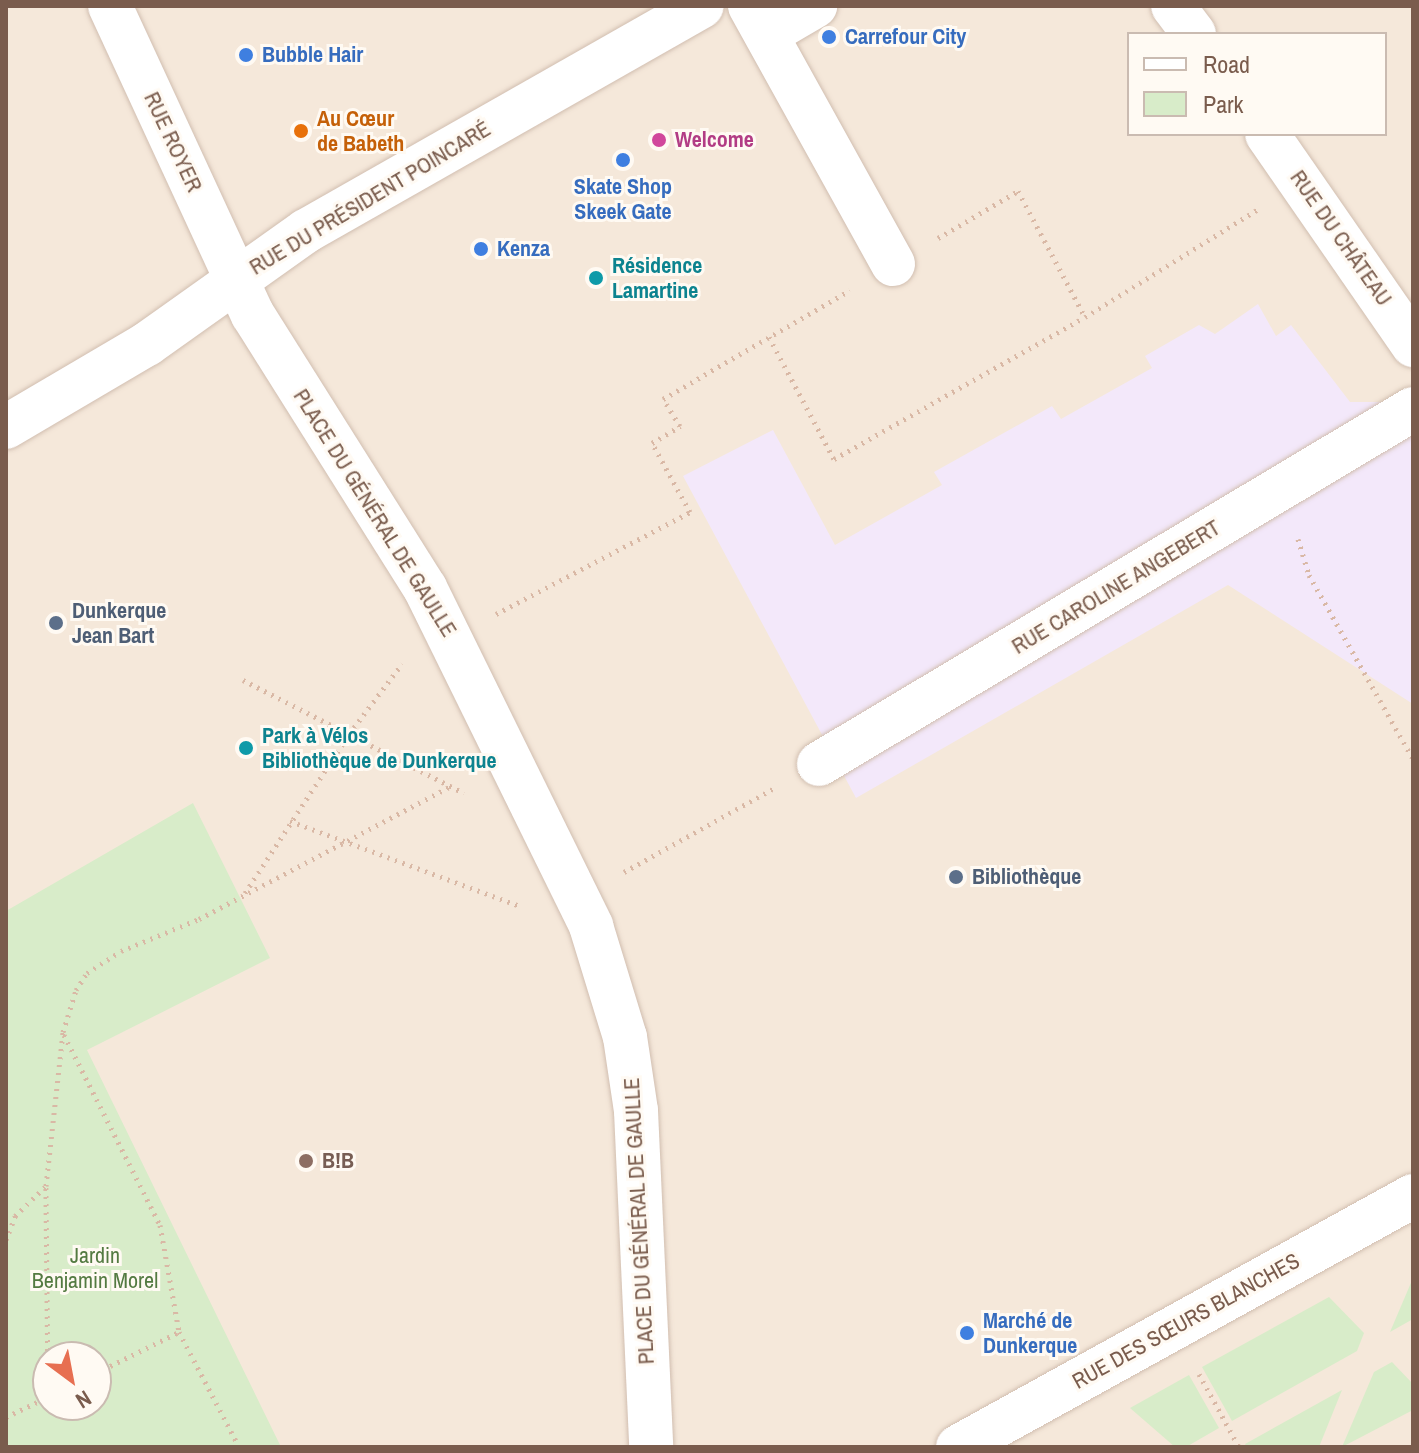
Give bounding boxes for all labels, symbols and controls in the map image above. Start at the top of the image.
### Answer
place label: Carrefour City [845,24,966,50]
marker: Carrefour City [820,28,838,46]
legend [1127,32,1387,136]
place label: Bubble Hair [262,42,363,68]
marker: Bubble Hair [237,46,255,64]
text: Road [1203,48,1250,80]
street label: RUE ROYER [138,88,208,196]
text: Park [1203,88,1243,120]
place label: Au Cœur de Babeth [317,105,404,156]
street label: RUE DU PRÉSIDENT POINCARÉ [245,115,495,281]
marker: Au Cœur de Babeth [292,122,310,140]
place label: Welcome [675,127,754,153]
marker: Welcome [650,131,668,149]
marker: Skate Shop Skeek Gate [614,151,632,169]
street label: RUE DU CHÂTEAU [1285,165,1397,311]
place label: Skate Shop Skeek Gate [574,173,672,224]
place label: Kenza [497,236,550,262]
marker: Kenza [472,240,490,258]
place label: Résidence Lamartine [612,252,702,304]
marker: Résidence Lamartine [587,269,605,287]
street label: PLACE DU GÉNÉRAL DE GAULLE [288,384,462,642]
street label: RUE CAROLINE ANGEBERT [1007,514,1225,660]
place label: Dunkerque Jean Bart [72,597,166,648]
marker: Dunkerque Jean Bart [47,614,65,632]
place label: Park à Vélos Bibliothèque de Dunkerque [262,722,497,774]
marker: Park à Vélos Bibliothèque de Dunkerque [237,739,255,757]
place label: Bibliothèque [972,864,1081,890]
marker: Bibliothèque [947,868,965,886]
street label: PLACE DU GÉNÉRAL DE GAULLE [618,1077,660,1365]
place label: B!B [322,1148,354,1174]
marker: B!B [297,1152,315,1170]
park label: Jardin Benjamin Morel [32,1242,158,1294]
street label: RUE DES SŒURS BLANCHES [1068,1247,1304,1395]
place label: Marché de Dunkerque [983,1307,1077,1358]
marker: Marché de Dunkerque [958,1324,976,1342]
north arrow [32,1341,112,1421]
text: N [70,1383,97,1416]

